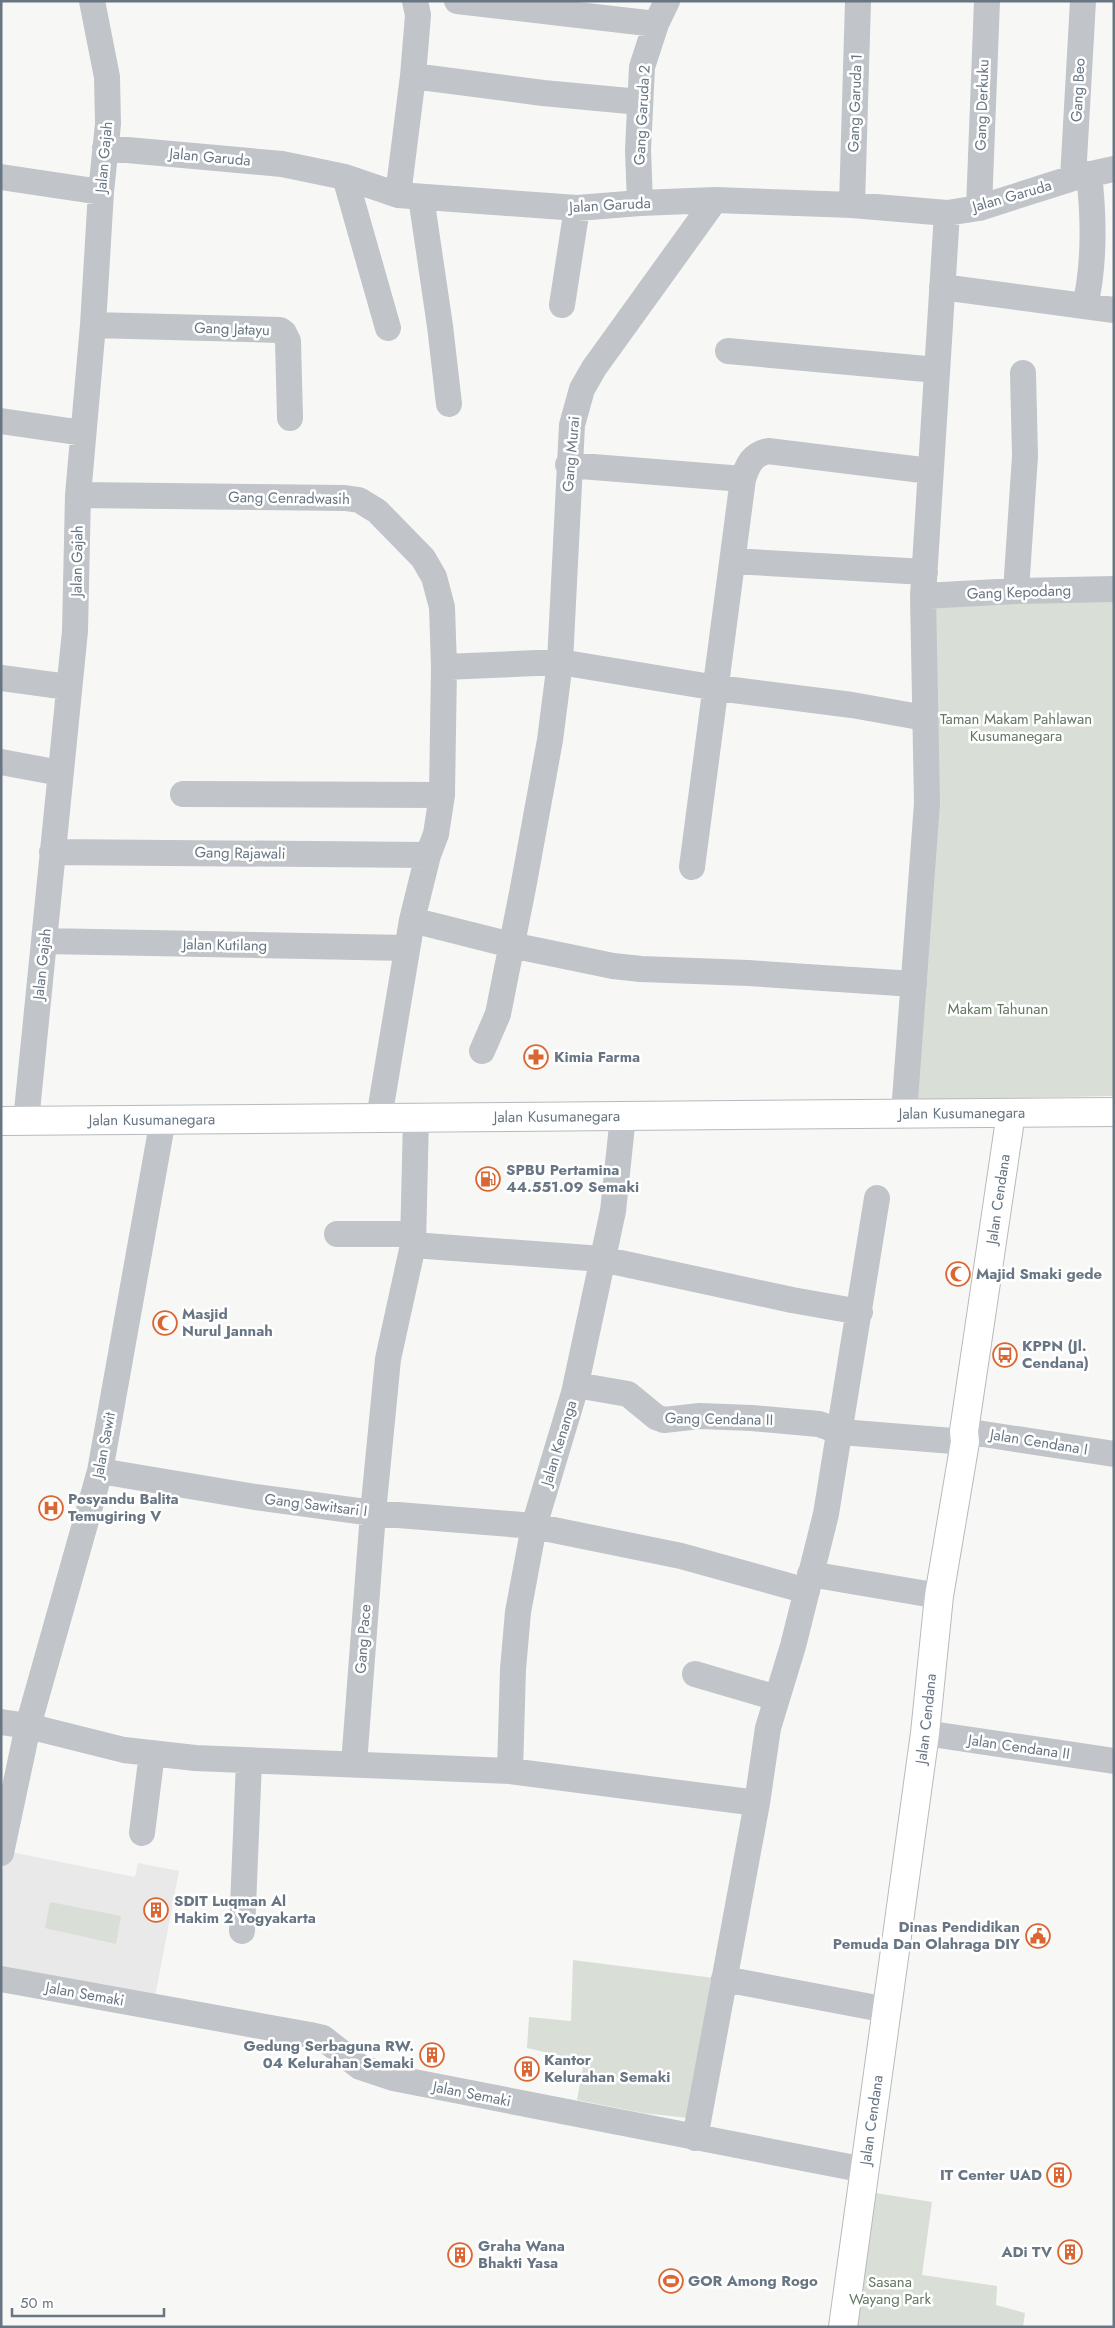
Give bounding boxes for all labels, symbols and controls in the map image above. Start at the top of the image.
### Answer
street label: Gang Garuda 1 [842,53,868,153]
street label: Gang Beo [1065,57,1091,123]
street label: Gang Derkuku [969,59,995,151]
street label: Gang Garuda 2 [628,64,656,166]
street label: Jalan Gajah [90,120,118,196]
street label: Jalan Garuda [166,142,252,172]
street label: Jalan Garuda [968,174,1054,218]
street label: Jalan Garuda [567,192,651,218]
street label: Gang Jatayu [194,317,270,341]
street label: Gang Murai [557,415,585,493]
street label: Gang Cenradwasih [228,486,350,510]
street label: Jalan Gajah [65,525,89,599]
street label: Gang Kepodang [966,579,1072,605]
park label: Taman Makam Pahlawan Kusumanegara [940,708,1092,747]
street label: Gang Rajawali [194,841,286,865]
street label: Jalan Gajah [27,927,57,1003]
street label: Jalan Kutilang [181,933,267,957]
park label: Makam Tahunan [948,998,1048,1020]
pharmacy icon: Kimia Farma [523,1044,549,1070]
place label: Kimia Farma [554,1046,640,1068]
street label: Jalan Kusumanegara [897,1102,1025,1125]
street label: Jalan Kusumanegara [492,1105,620,1128]
street label: Jalan Kusumanegara [87,1108,215,1131]
street label: Jalan Cendana [980,1153,1016,1248]
place label: SPBU Pertamina 44.551.09 Semaki [506,1159,639,1198]
fuel station icon: SPBU Pertamina 44.551.09 Semaki [475,1166,501,1192]
mosque icon: Majid Smaki gede [945,1261,971,1287]
place label: Majid Smaki gede [976,1263,1102,1285]
place label: Masjid Nurul Jannah [182,1303,273,1342]
mosque icon: Masjid Nurul Jannah [152,1310,178,1336]
place label: KPPN (Jl. Cendana) [1022,1335,1089,1374]
bus stop icon: KPPN (Jl. Cendana) [992,1342,1018,1368]
street label: Jalan Kenanga [535,1398,582,1490]
street label: Gang Cendana II [665,1407,773,1431]
street label: Jalan Sawit [86,1410,121,1482]
street label: Jalan Cendana I [987,1423,1089,1461]
place label: Posyandu Balita Temugiring V [68,1488,179,1527]
street label: Gang Sawitsari I [263,1488,369,1522]
hospital icon: Posyandu Balita Temugiring V [38,1495,64,1521]
street label: Gang Pace [350,1603,376,1675]
street label: Jalan Cendana [910,1672,942,1767]
street label: Jalan Cendana II [965,1729,1071,1765]
place label: SDIT Luqman Al Hakim 2 Yogyakarta [174,1890,316,1929]
building icon: SDIT Luqman Al Hakim 2 Yogyakarta [143,1897,169,1923]
place label: Dinas Pendidikan Pemuda Dan Olahraga DIY [833,1916,1020,1955]
public building icon: Dinas Pendidikan Pemuda Dan Olahraga DIY [1025,1923,1051,1949]
street label: Jalan Semaki [42,1976,126,2012]
place label: Gedung Serbaguna RW. 04 Kelurahan Semaki [244,2035,414,2074]
building icon: Gedung Serbaguna RW. 04 Kelurahan Semaki [419,2042,445,2068]
place label: Kantor Kelurahan Semaki [544,2049,670,2088]
building icon: Kantor Kelurahan Semaki [514,2056,540,2082]
street label: Jalan Cendana [854,2074,889,2168]
street label: Jalan Semaki [429,2075,513,2112]
building icon: IT Center UAD [1046,2162,1072,2188]
place label: IT Center UAD [940,2164,1042,2186]
place label: Graha Wana Bhakti Yasa [478,2235,565,2274]
building icon: ADi TV [1057,2239,1083,2265]
place label: ADi TV [1000,2241,1053,2263]
building icon: Graha Wana Bhakti Yasa [447,2242,473,2268]
sports icon: GOR Among Rogo [658,2268,684,2294]
place label: GOR Among Rogo [688,2270,818,2292]
park label: Sasana Wayang Park [849,2271,931,2310]
scale bar [12,2286,165,2318]
text: 50 m [20,2292,54,2314]

